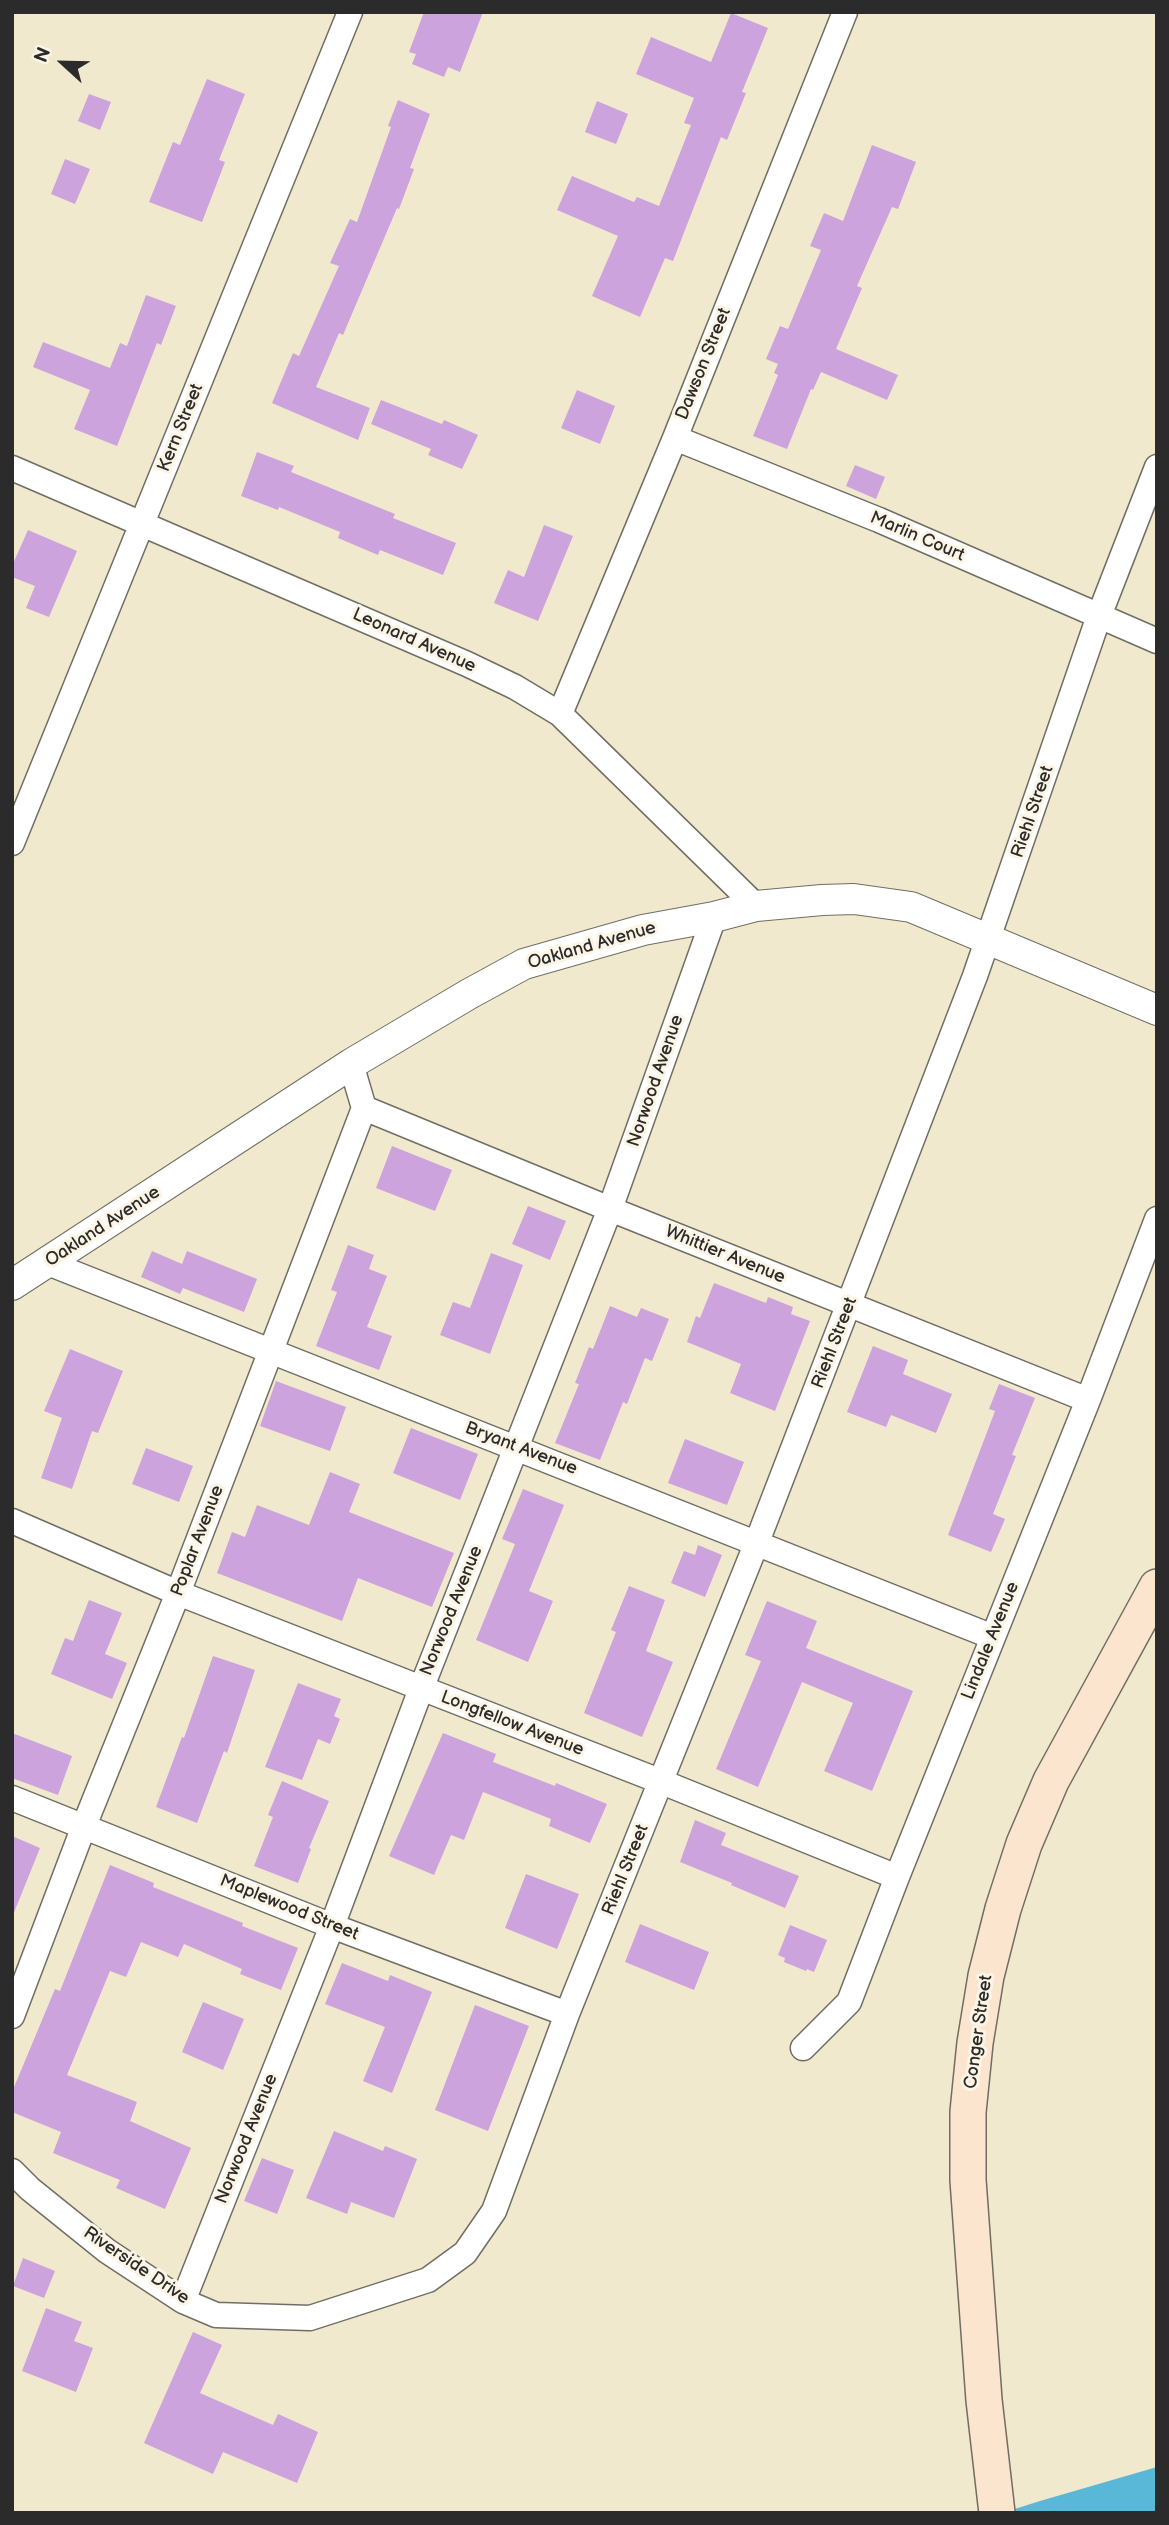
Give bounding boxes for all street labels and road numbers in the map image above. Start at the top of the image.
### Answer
street label: Dawson Street [672,305,736,423]
street label: Kern Street [154,381,208,475]
street label: Marlin Court [867,507,967,567]
street label: Leonard Avenue [349,604,479,678]
street label: Riehl Street [1007,763,1059,861]
street label: Oakland Avenue [525,917,659,975]
street label: Norwood Avenue [623,1012,689,1150]
street label: Oakland Avenue [42,1182,164,1272]
street label: Whittier Avenue [662,1221,788,1289]
street label: Riehl Street [808,1294,862,1392]
street label: Bryant Avenue [462,1418,580,1480]
street label: Poplar Avenue [167,1482,229,1600]
street label: Norwood Avenue [416,1543,488,1679]
street label: Lindale Avenue [958,1579,1024,1703]
street label: Longfellow Avenue [437,1687,587,1761]
street label: Riehl Street [598,1821,654,1919]
street label: Maplewood Street [216,1870,362,1946]
street label: Conger Street [960,1974,998,2090]
street label: Norwood Avenue [211,2071,283,2207]
street label: Riverside Drive [79,2223,193,2309]

